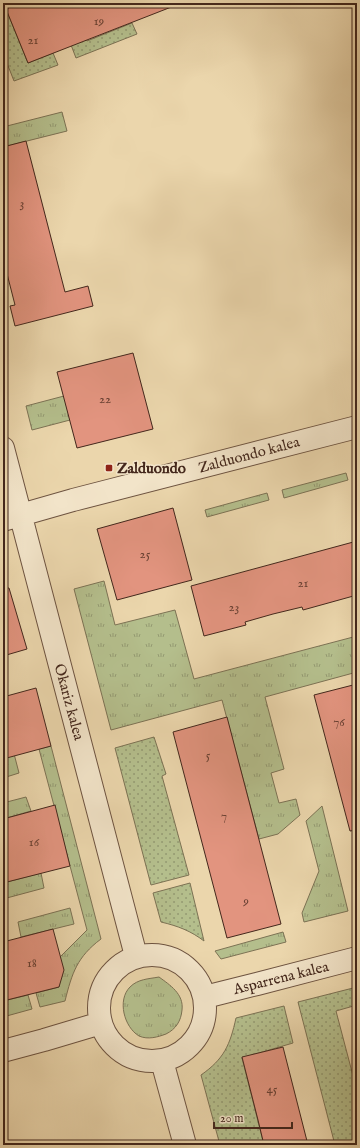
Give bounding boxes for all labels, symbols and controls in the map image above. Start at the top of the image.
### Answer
house number: 19 [94,13,105,30]
house number: 21 [28,32,39,49]
house number: 3 [20,195,25,212]
house number: 22 [99,391,111,408]
street label: Zalduondo kalea [196,432,302,478]
place label: Zalduondo [117,459,186,478]
marker: Zalduondo [104,463,114,473]
house number: 25 [140,546,151,563]
house number: 21 [298,575,309,592]
house number: 23 [229,599,240,616]
street label: Okariz kalea [50,662,88,743]
house number: 76 [333,714,345,731]
house number: 5 [206,747,211,764]
house number: 7 [221,808,227,825]
house number: 16 [29,834,40,851]
house number: 9 [242,893,249,910]
house number: 18 [27,955,37,972]
street label: Asparrena kalea [230,957,331,999]
house number: 45 [266,1081,278,1098]
scale bar [214,1104,292,1130]
text: 20 m [220,1111,243,1126]

